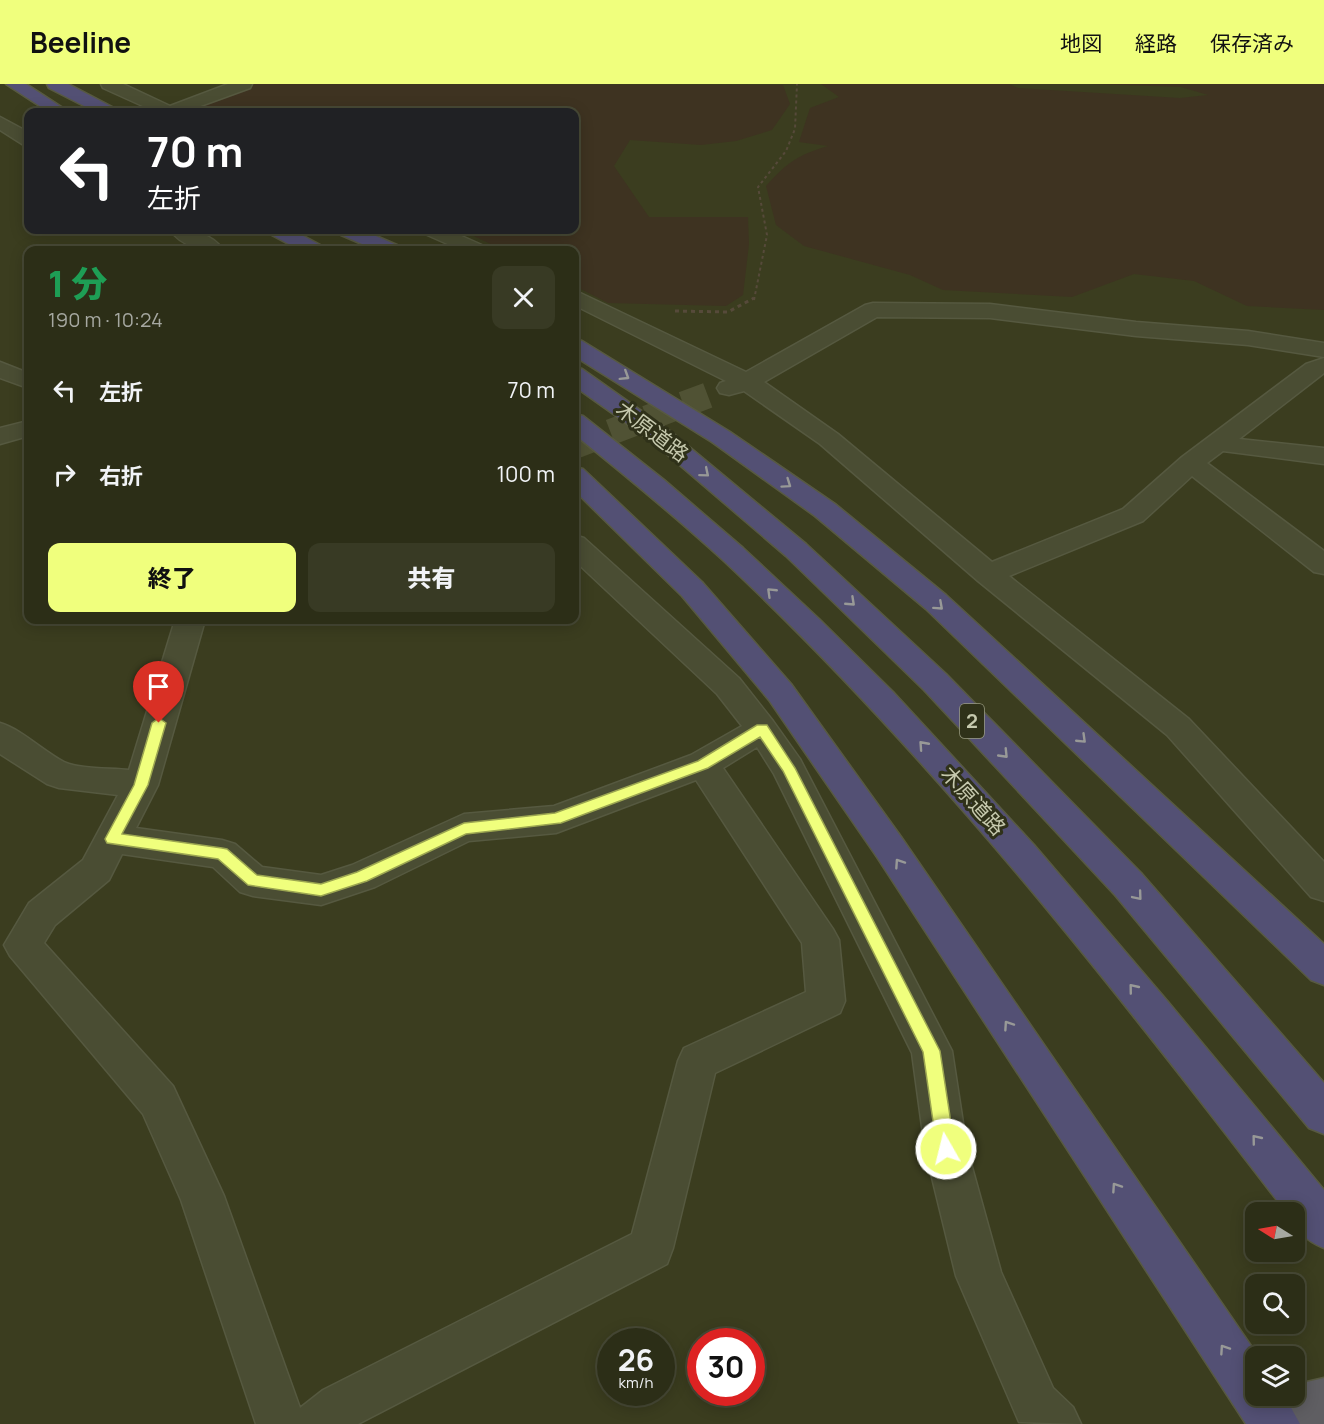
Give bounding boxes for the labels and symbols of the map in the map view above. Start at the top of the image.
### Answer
one-way arrow [619,368,629,380]
street label: 木原道路 [611,395,695,468]
one-way arrow [698,466,709,477]
one-way arrow [781,477,792,488]
one-way arrow [768,588,779,599]
one-way arrow [844,595,855,606]
one-way arrow [932,599,943,610]
pin [133,661,184,723]
road number: 2 [960,704,984,738]
one-way arrow [1074,731,1085,742]
one-way arrow [919,741,930,752]
one-way arrow [997,747,1008,758]
street label: 木原道路 [935,760,1012,841]
one-way arrow [896,858,907,869]
one-way arrow [1131,889,1142,900]
one-way arrow [1129,984,1140,995]
one-way arrow [1004,1020,1015,1031]
position arrow [914,1117,978,1181]
one-way arrow [1252,1135,1263,1146]
one-way arrow [1112,1183,1123,1194]
north arrow [1245,1202,1305,1262]
speed limit sign: 30 [687,1328,765,1406]
one-way arrow [1220,1345,1232,1355]

